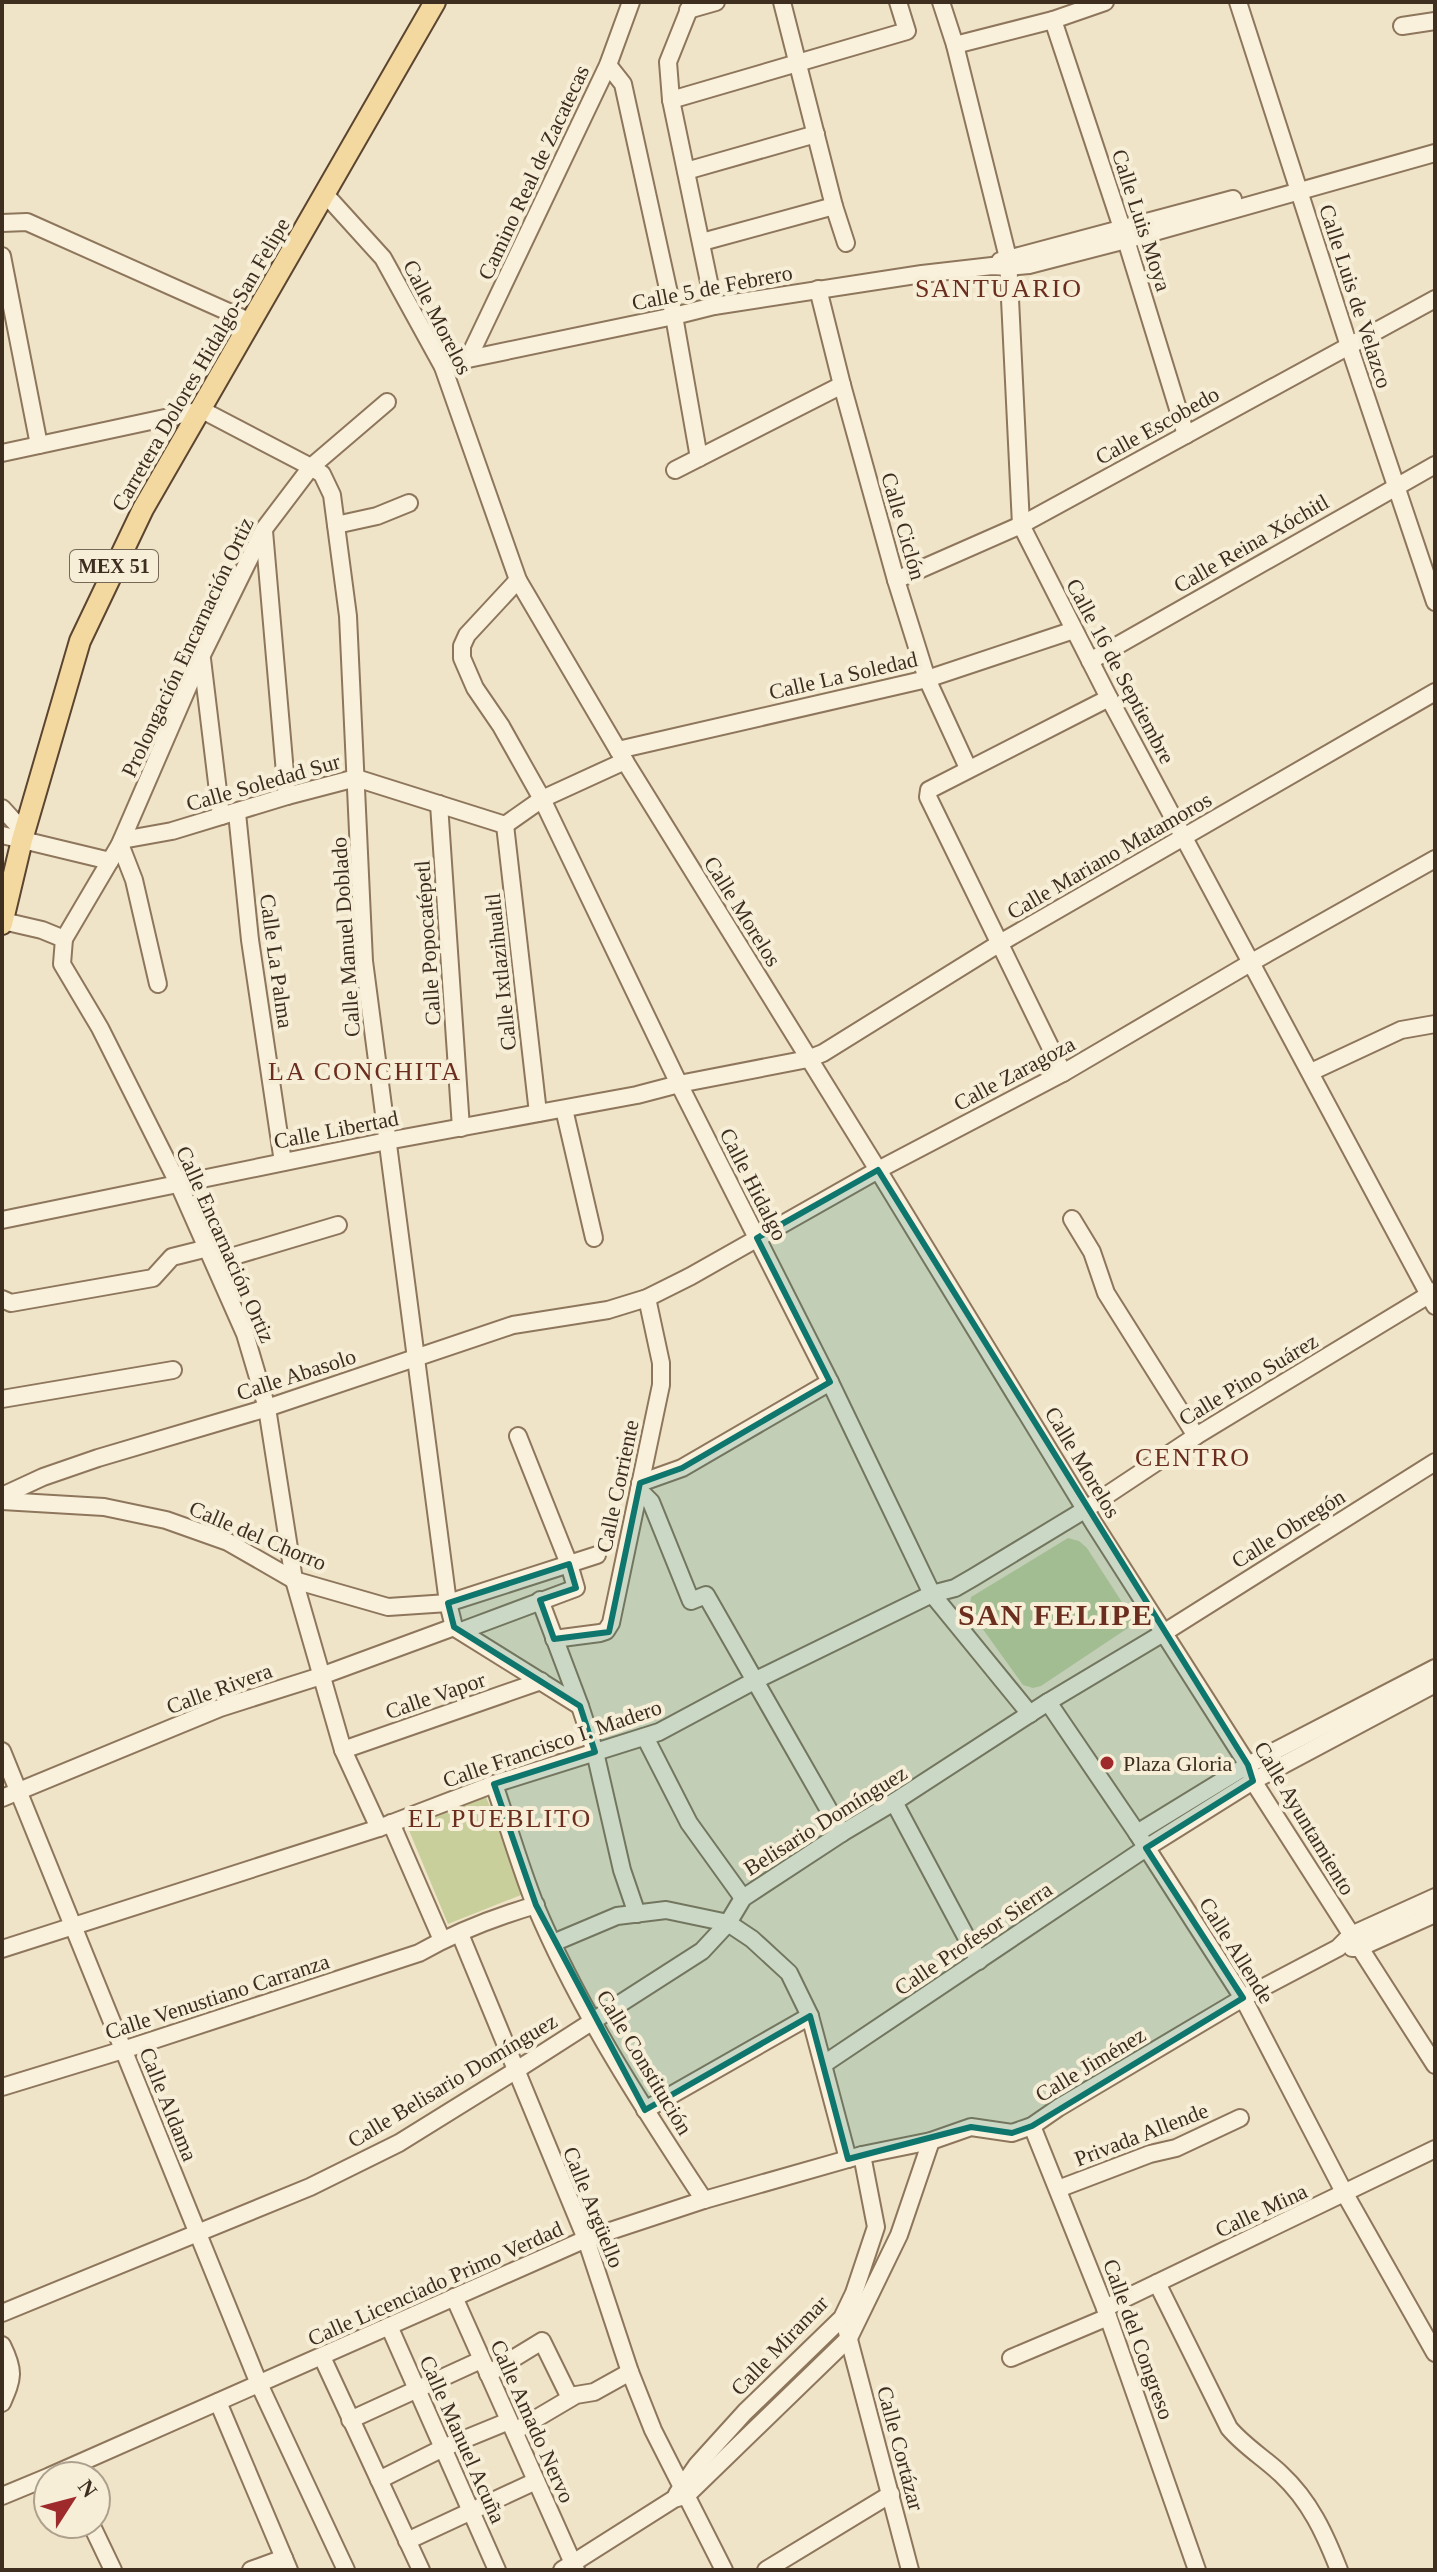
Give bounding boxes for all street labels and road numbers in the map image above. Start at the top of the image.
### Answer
street label: Camino Real de Zacatecas [473,61,594,284]
street label: Calle Luis Moya [1107,146,1176,295]
street label: Calle Luis de Velazco [1314,201,1397,391]
street label: Carretera Dolores Hidalgo-San Felipe [106,213,295,515]
street label: Calle Morelos [398,256,477,379]
street label: Calle 5 de Febrero [630,260,795,315]
street label: Calle Escobedo [1091,381,1223,470]
street label: Calle Ciclón [876,470,931,583]
street label: Calle Reina Xóchitl [1169,489,1333,598]
street label: Prolongación Encarnación Ortiz [116,513,259,781]
road number: MEX 51 [70,550,158,582]
street label: Calle 16 de Septiembre [1061,574,1180,768]
street label: Calle La Soledad [766,646,920,705]
street label: Calle Soledad Sur [183,748,344,816]
street label: Calle Mariano Matamoros [1002,787,1216,924]
street label: Calle Manuel Doblado [326,836,365,1038]
street label: Calle Morelos [699,852,786,971]
street label: Calle Popocatépetl [409,860,446,1026]
street label: Calle La Palma [255,892,298,1030]
street label: Calle Ixtlazihualtl [480,892,521,1052]
street label: Calle Zaragoza [949,1031,1079,1116]
street label: Calle Libertad [272,1105,401,1154]
street label: Calle Hidalgo [715,1124,793,1245]
street label: Calle Encarnación Ortiz [171,1142,280,1347]
street label: Calle Pino Suárez [1174,1328,1322,1431]
street label: Calle Abasolo [233,1343,359,1406]
street label: Calle Morelos [1040,1402,1126,1522]
street label: Calle Corriente [591,1417,644,1555]
street label: Calle Obregón [1227,1484,1350,1573]
street label: Calle del Chorro [185,1495,330,1576]
street label: Calle Rivera [163,1658,276,1719]
street label: Calle Vapor [382,1666,489,1724]
street label: Calle Francisco I. Madero [439,1694,665,1793]
street label: Calle Ayuntamiento [1249,1737,1360,1900]
street label: Belisario Domínguez [739,1760,912,1881]
street label: Calle Profesor Sierra [890,1876,1057,2000]
street label: Calle Allende [1194,1893,1279,2008]
street label: Calle Venustiano Carranza [102,1948,333,2045]
street label: Calle Constitución [592,1985,698,2139]
street label: Calle Belisario Domínguez [343,2008,562,2153]
street label: Calle Jiménez [1031,2022,1150,2107]
street label: Calle Aldama [134,2044,203,2165]
street label: Privada Allende [1071,2098,1212,2171]
street label: Calle Argüello [558,2143,629,2271]
street label: Calle Mina [1211,2178,1311,2243]
street label: Calle Licenciado Primo Verdad [304,2216,567,2351]
street label: Calle del Congreso [1098,2256,1179,2423]
street label: Calle Miramar [726,2290,834,2400]
street label: Calle Amado Nervo [485,2336,580,2507]
street label: Calle Manuel Acuña [414,2352,511,2527]
street label: Calle Cortázar [872,2383,929,2514]

